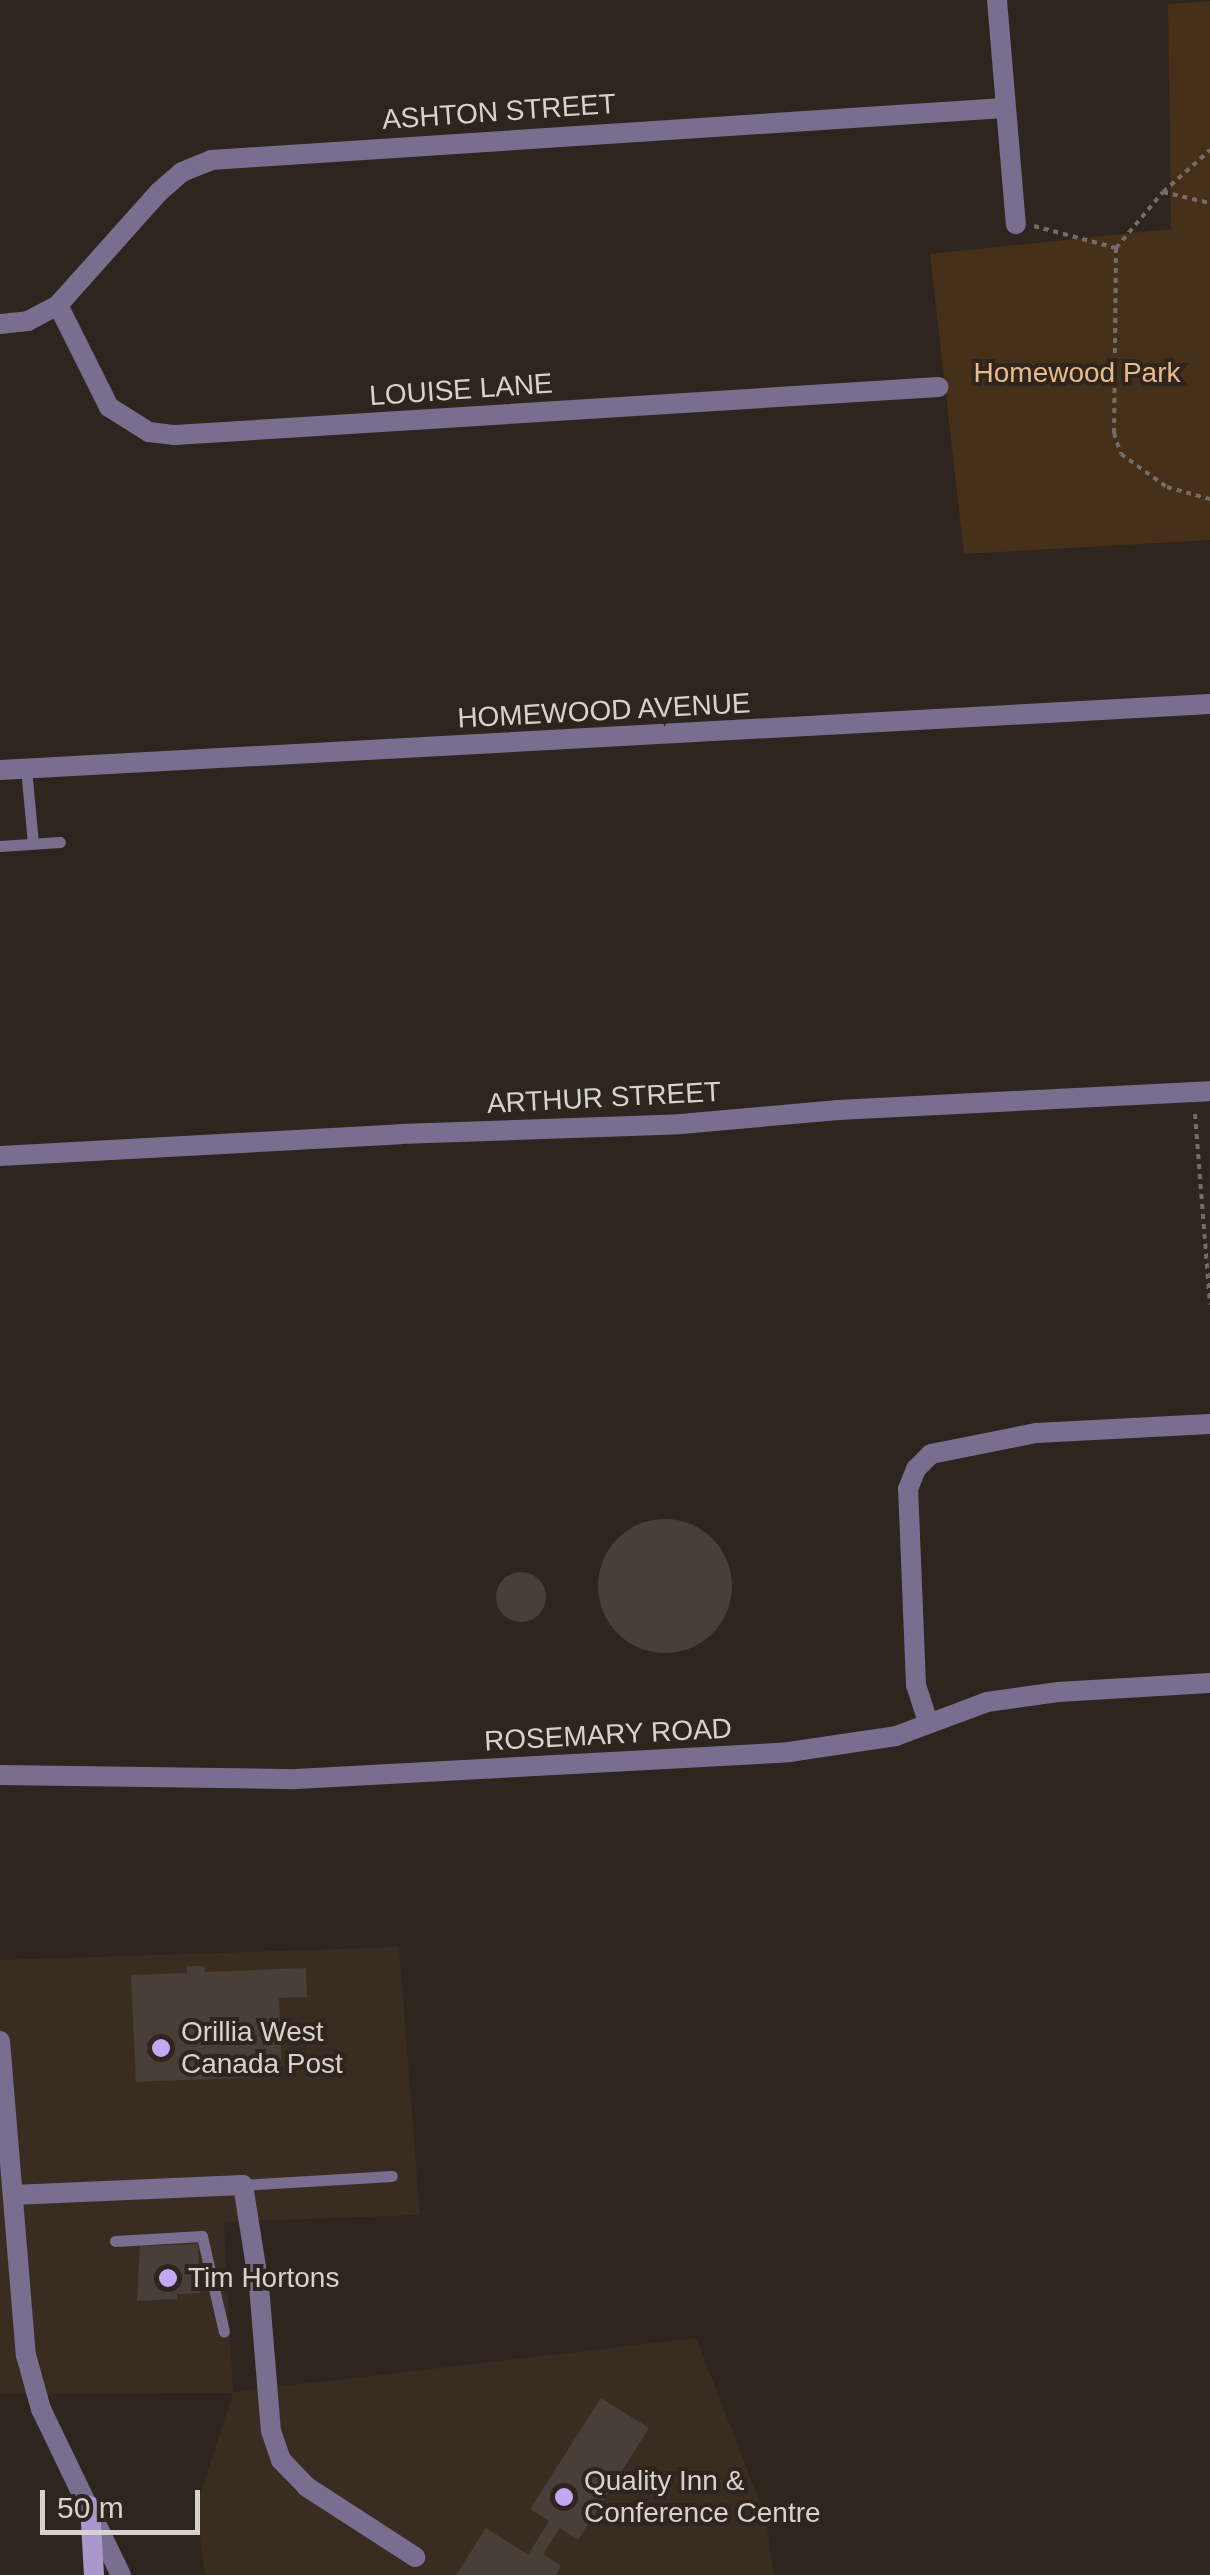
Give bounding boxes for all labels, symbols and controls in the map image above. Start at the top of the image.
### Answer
street label: ASHTON STREET [381,87,617,137]
park label: Homewood Park [974,356,1180,390]
street label: LOUISE LANE [368,367,554,413]
street label: HOMEWOOD AVENUE [456,687,752,735]
street label: ARTHUR STREET [486,1075,722,1121]
street label: ROSEMARY ROAD [483,1712,733,1758]
place label: Orillia West Canada Post [181,2015,343,2081]
marker: Orillia West Canada Post [150,2037,172,2059]
place label: Tim Hortons [188,2261,339,2295]
marker: Tim Hortons [157,2267,179,2289]
place label: Quality Inn & Conference Centre [584,2464,821,2530]
scale bar [45,2470,205,2532]
marker: Quality Inn & Conference Centre [553,2486,575,2508]
text: 50 m [57,2491,124,2524]

